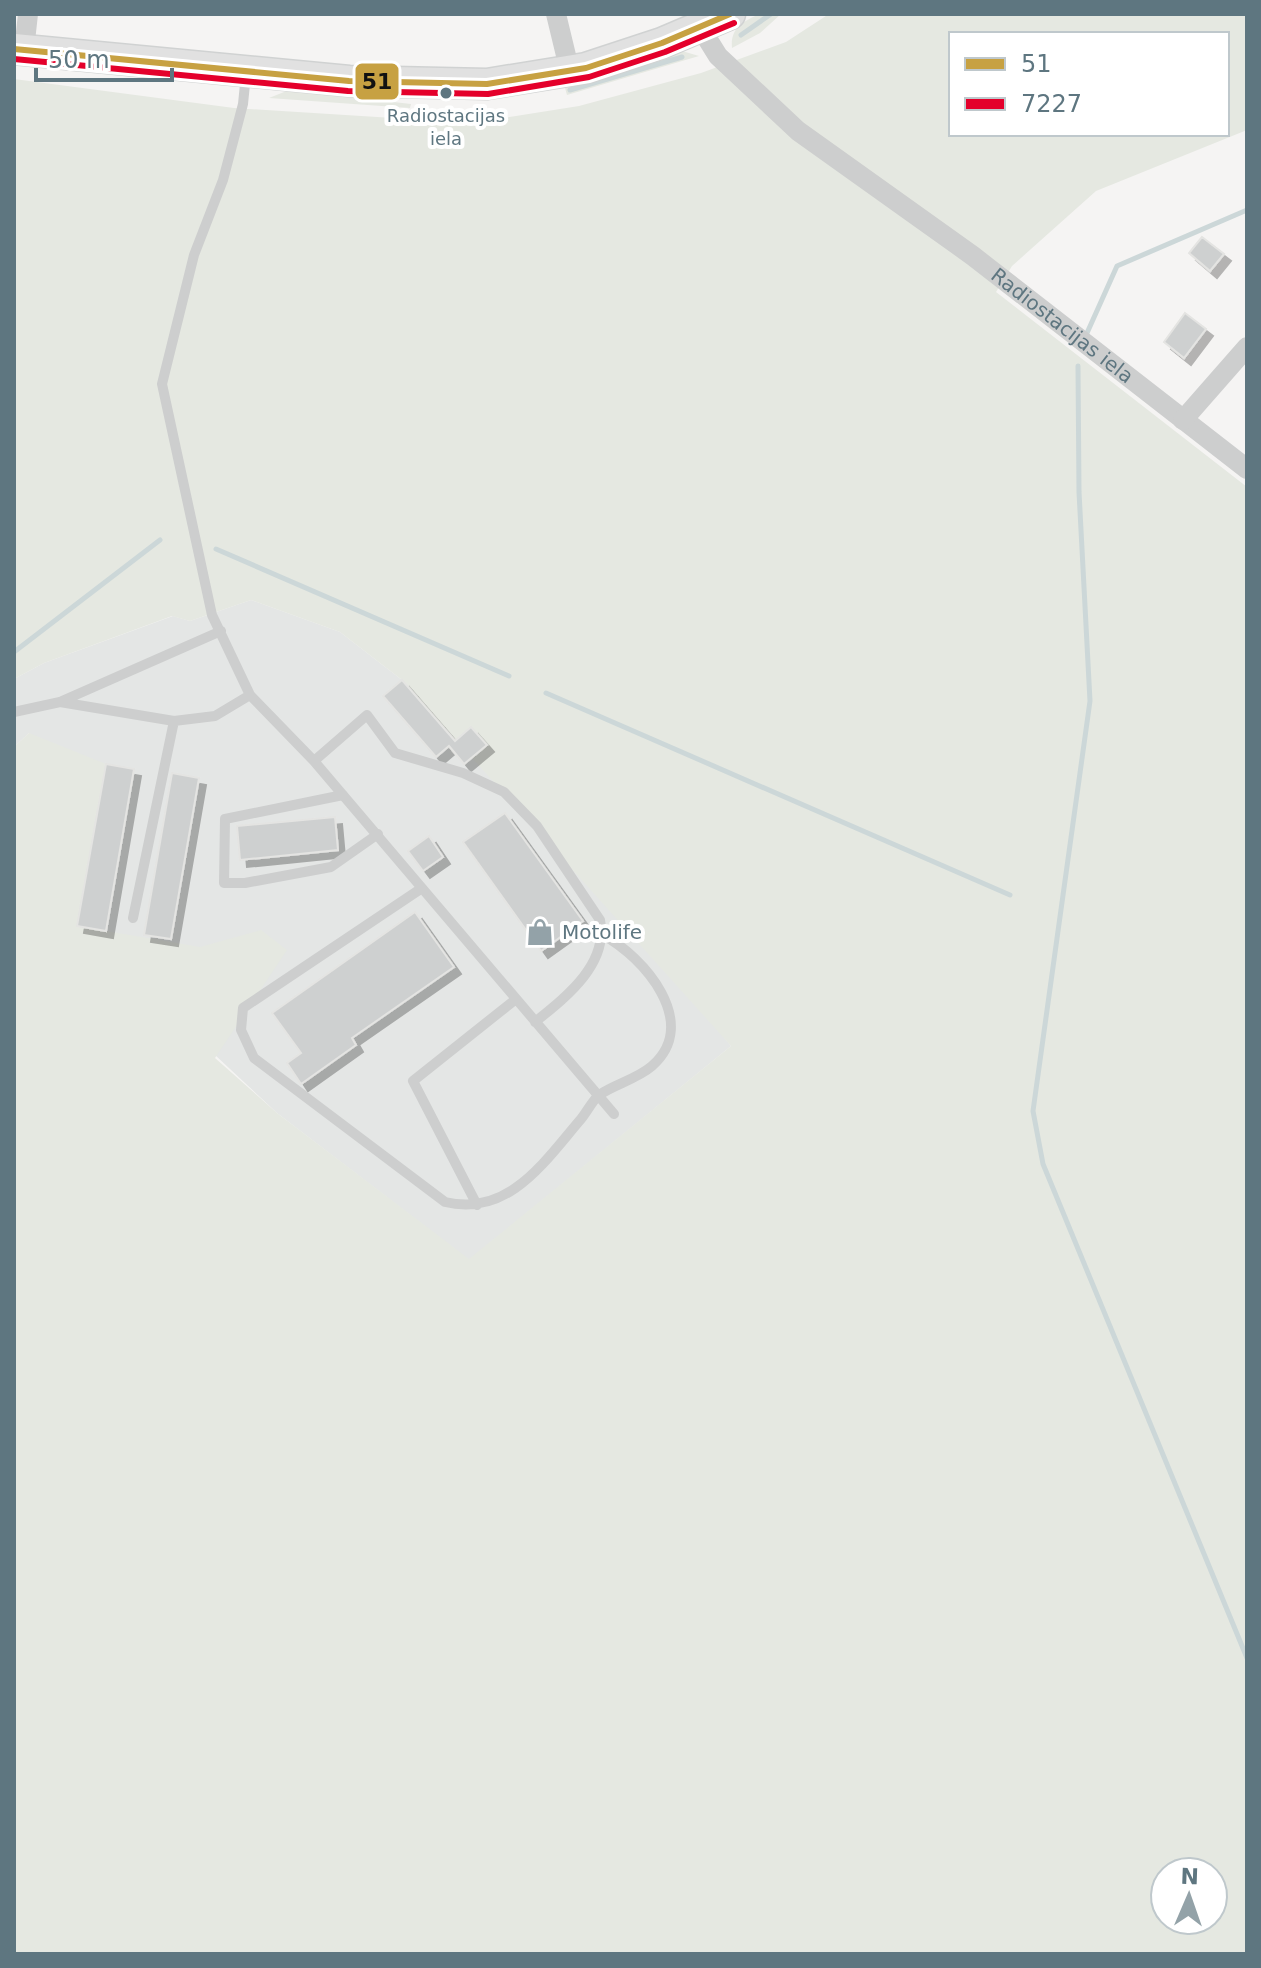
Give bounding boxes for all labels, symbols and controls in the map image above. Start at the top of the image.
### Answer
scale bar [36,32,172,82]
legend [949,32,1229,136]
text: 50 m [48,46,110,74]
text: 51 [1021,50,1052,78]
line badge: 51 [354,62,400,101]
text: 51 [362,69,392,94]
marker: Radiostacijas iela [438,85,454,101]
text: 7227 [1021,90,1082,118]
place label: Radiostacijas iela [387,105,505,149]
street label: Radiostacijas iela [986,263,1138,388]
shop icon: Motolife [525,917,555,947]
place label: Motolife [562,920,642,944]
north arrow [1149,1856,1229,1936]
text: N [1180,1864,1199,1889]

